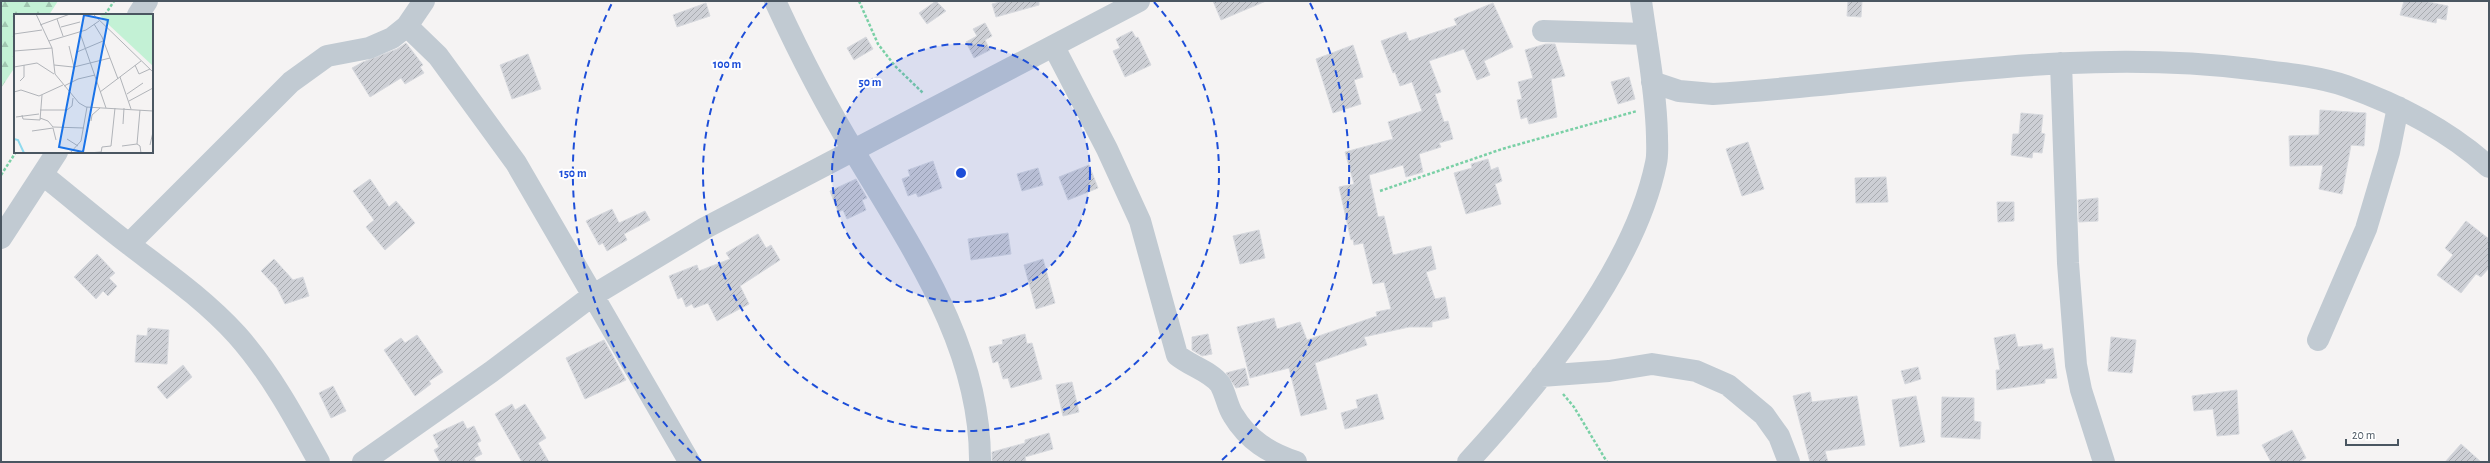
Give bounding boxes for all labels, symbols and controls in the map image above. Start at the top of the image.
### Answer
inset map [14,14,153,153]
text: 100 m [713,58,741,70]
text: 50 m [859,76,882,88]
centre of rings [954,166,968,180]
text: 150 m [559,167,587,179]
scale bar [2346,421,2398,447]
text: 20 m [2352,429,2375,441]

